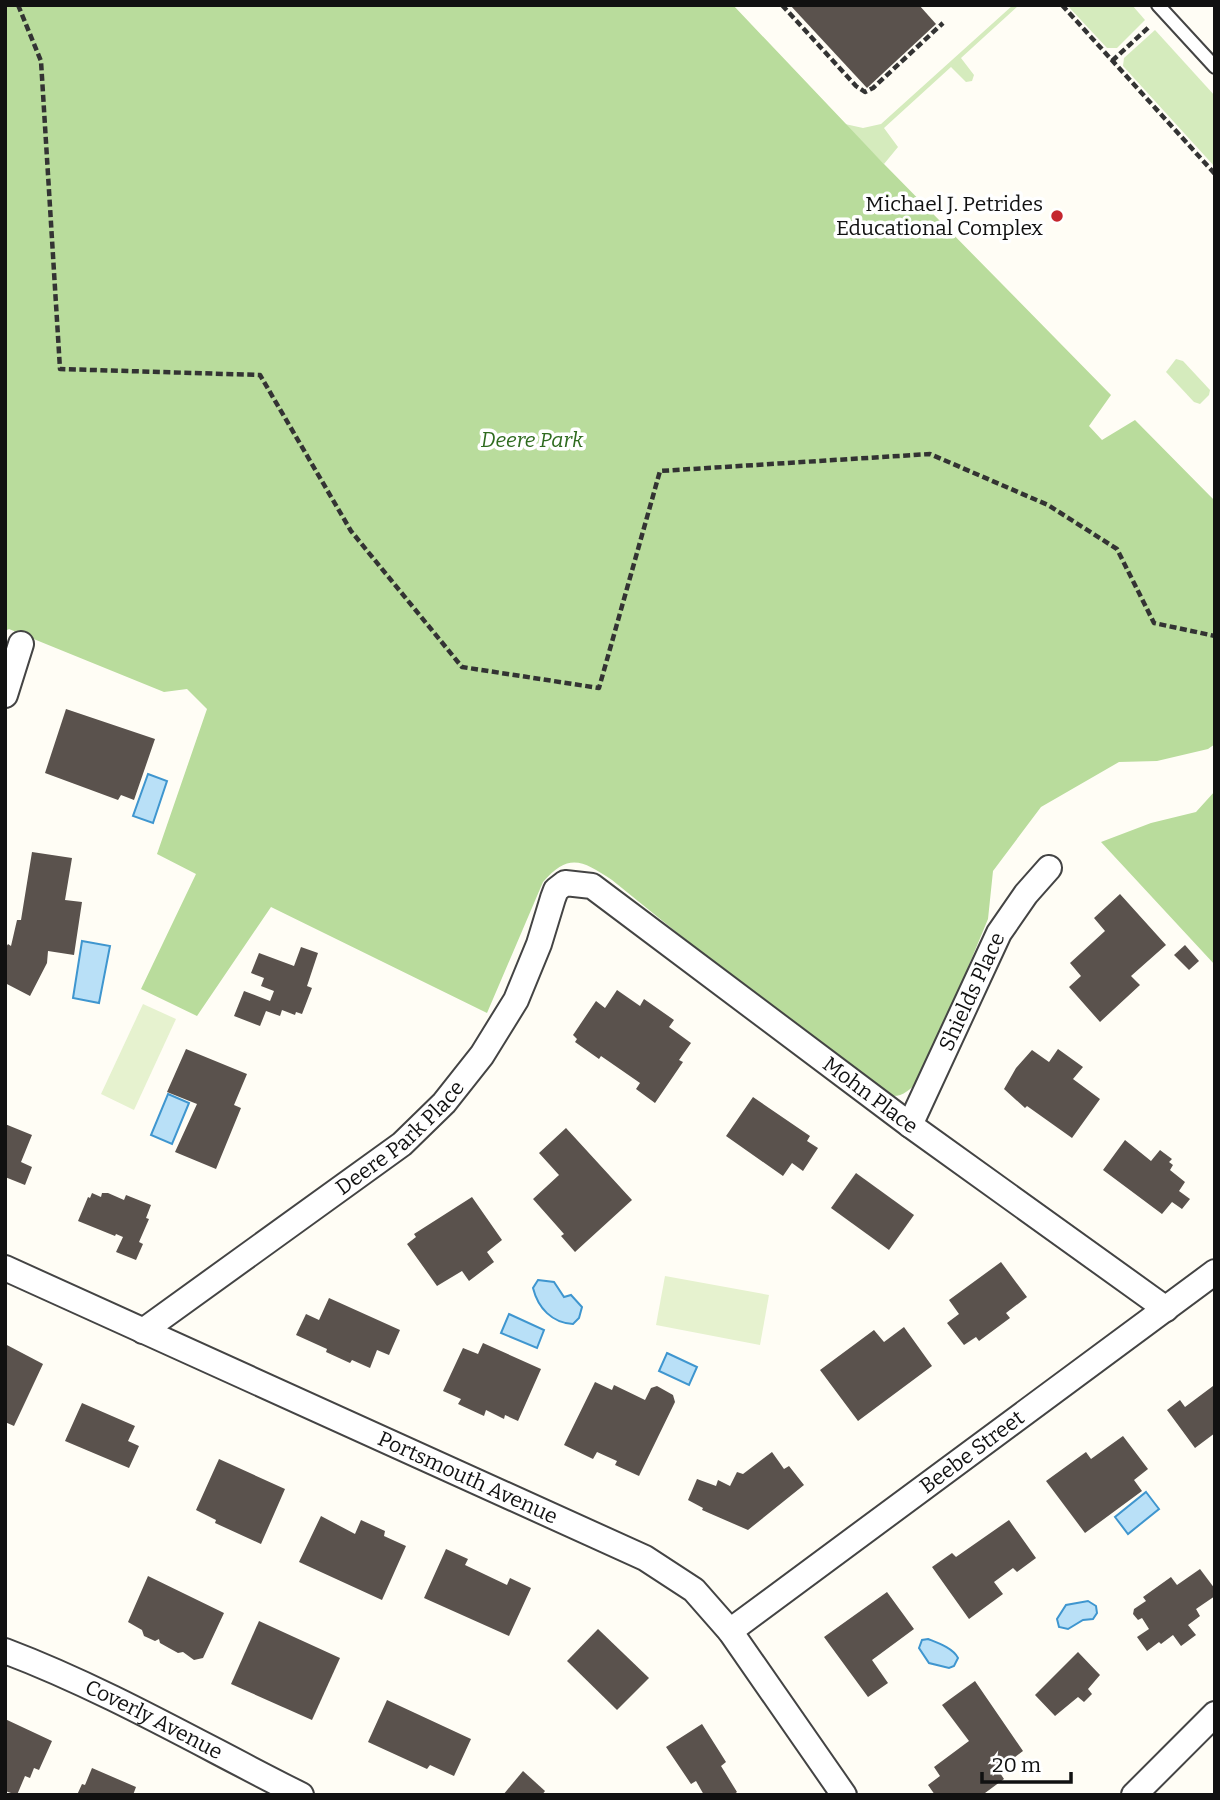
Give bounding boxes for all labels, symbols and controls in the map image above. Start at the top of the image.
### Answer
place label: Michael J. Petrides Educational Complex [836,191,1043,241]
marker: Michael J. Petrides Educational Complex [1049,208,1065,224]
park label: Deere Park [481,427,584,453]
street label: Shields Place [933,928,1010,1055]
street label: Mohn Place [818,1051,923,1139]
street label: Deere Park Place [331,1075,470,1201]
street label: Beebe Street [915,1404,1030,1499]
street label: Portsmouth Avenue [374,1426,562,1530]
street label: Coverly Avenue [81,1674,227,1765]
scale bar [982,1741,1071,1785]
text: 20 m [992,1752,1041,1778]

